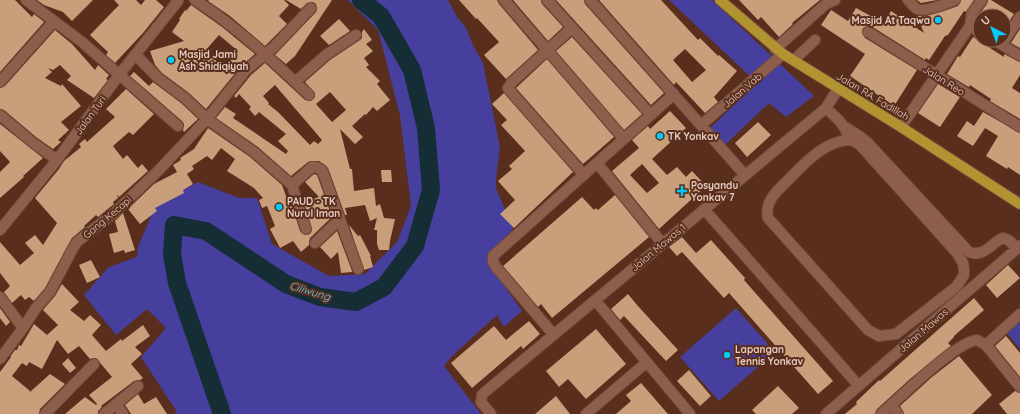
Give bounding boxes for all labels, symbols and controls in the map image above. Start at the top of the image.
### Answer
north arrow [972,8,1012,48]
text: U [978,13,993,28]
place label: Masjid At Taqwa [851,14,930,27]
marker: Masjid At Taqwa [933,15,943,25]
place label: Masjid Jami Ash Shidiqiyah [179,48,248,73]
marker: Masjid Jami Ash Shidiqiyah [166,55,176,65]
street label: Jalan Reo [920,62,967,98]
street label: Jalan Vab [720,70,764,111]
street label: Jalan RA. Fadillah [834,70,911,123]
street label: Jalan Turi [72,93,109,137]
place label: TK Yonkav [668,130,719,143]
marker: TK Yonkav [655,131,665,141]
place label: Posyandu Yonkav 7 [691,179,739,204]
marker: Posyandu Yonkav 7 [676,185,688,197]
street label: Gang Kecapi [80,193,134,241]
place label: PAUD - TK Nurul Iman [287,195,340,220]
marker: PAUD - TK Nurul Iman [274,202,284,212]
street label: Jalan Mawas 1 [628,221,688,274]
water label: Ciliwung [288,278,333,304]
street label: Jalan Mawas [896,305,951,355]
place label: Lapangan Tennis Yonkav [735,343,803,368]
marker: Lapangan Tennis Yonkav [722,350,732,360]

